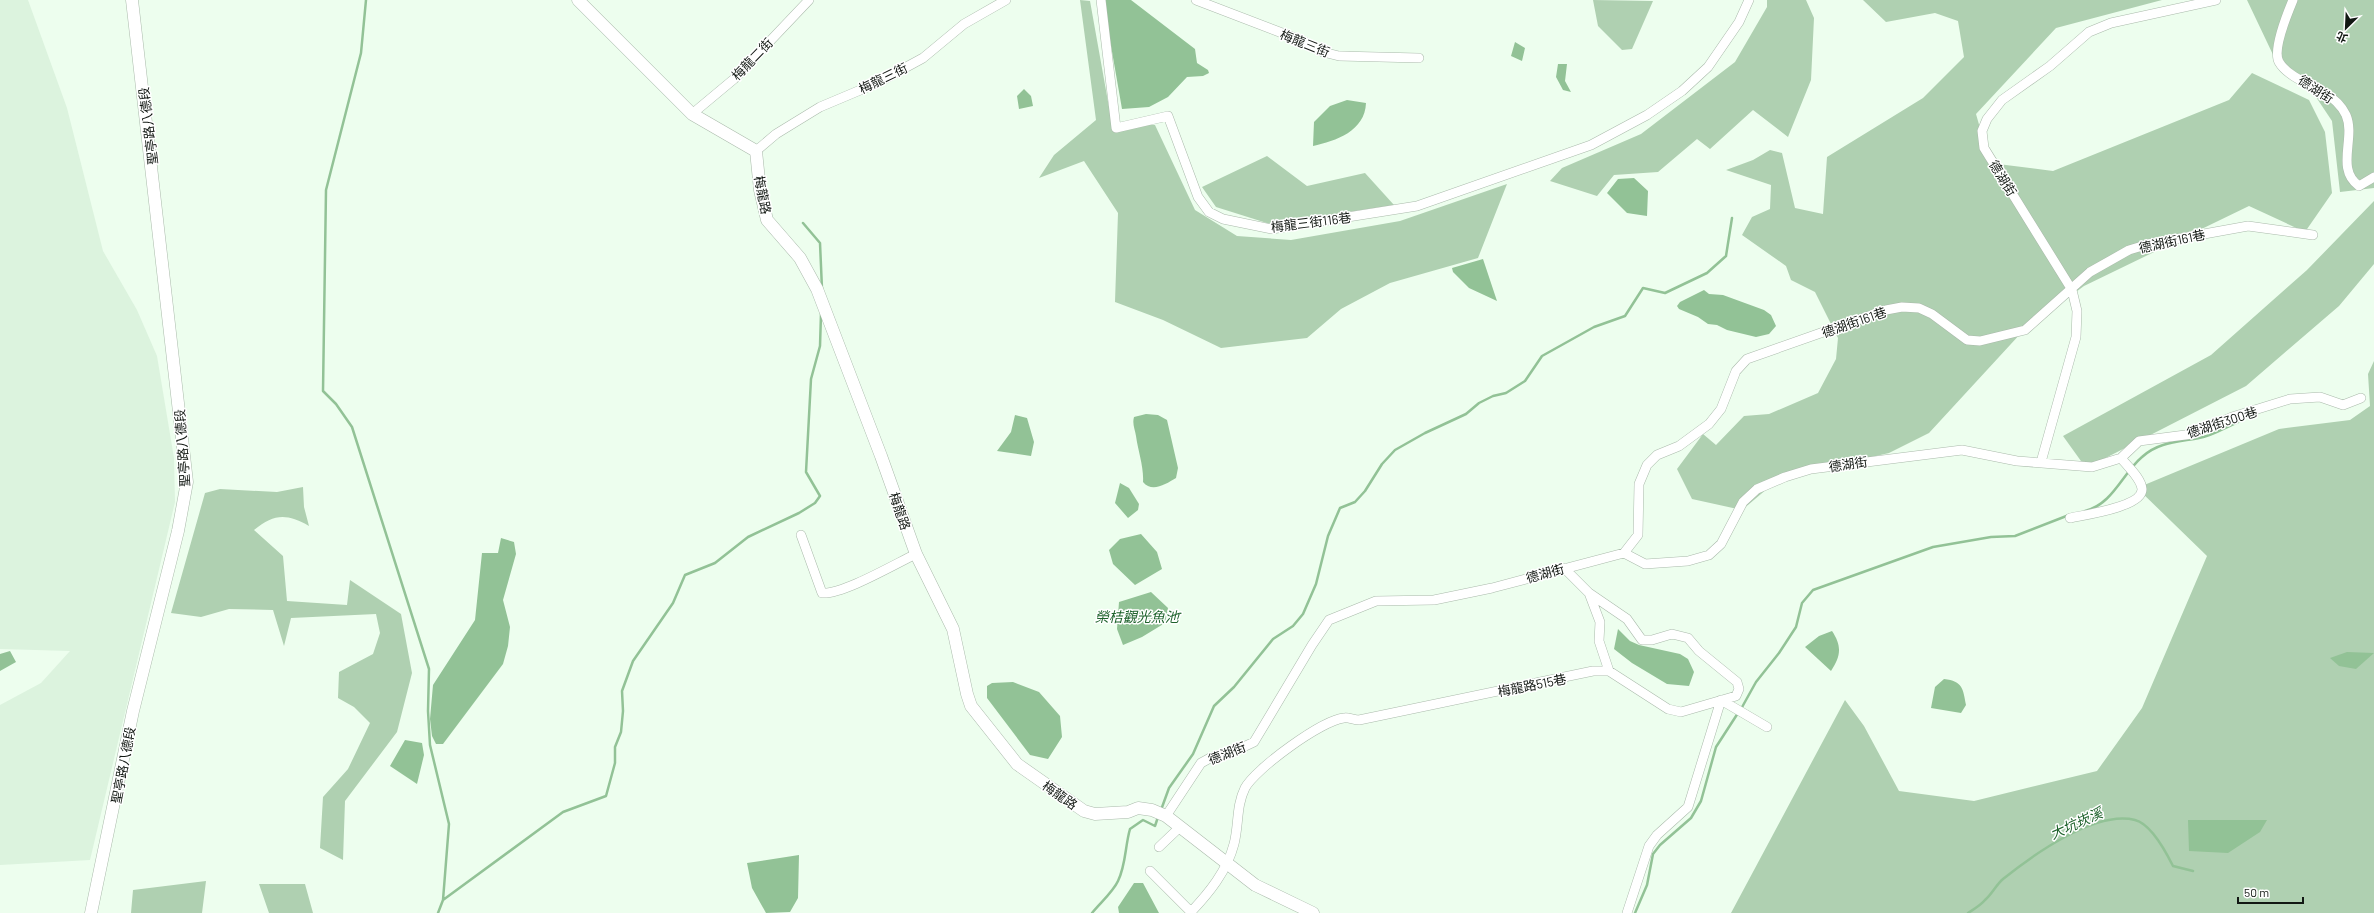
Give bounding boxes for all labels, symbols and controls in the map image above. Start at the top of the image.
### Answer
north arrow [2326,8,2366,48]
street label: 梅龍三街 [1278,26,1332,60]
text: 北 [2334,29,2349,46]
street label: 梅龍二街 [728,35,776,83]
street label: 梅龍三街 [856,59,910,97]
street label: 德湖街 [2295,72,2337,106]
street label: 聖亭路八德段 [135,86,161,166]
street label: 德湖街 [1986,157,2020,199]
street label: 梅龍路 [751,174,775,216]
street label: 梅龍三街116巷 [1270,209,1352,235]
street label: 德湖街161巷 [2137,226,2207,256]
street label: 德湖街161巷 [1819,303,1889,341]
street label: 德湖街300巷 [2185,403,2259,441]
street label: 聖亭路八德段 [171,409,193,487]
street label: 德湖街 [1828,453,1868,475]
street label: 梅龍路 [886,490,914,532]
street label: 德湖街 [1524,560,1566,586]
water label: 榮桔觀光魚池˙ [1095,608,1182,625]
street label: 梅龍路515巷 [1496,671,1568,699]
street label: 聖亭路八德段 [108,725,138,805]
street label: 德湖街 [1206,739,1248,767]
street label: 梅龍路 [1039,777,1081,813]
water label: 大坑崁溪 [2047,803,2107,842]
scale bar [2238,879,2303,905]
text: 50 m [2244,885,2269,899]

